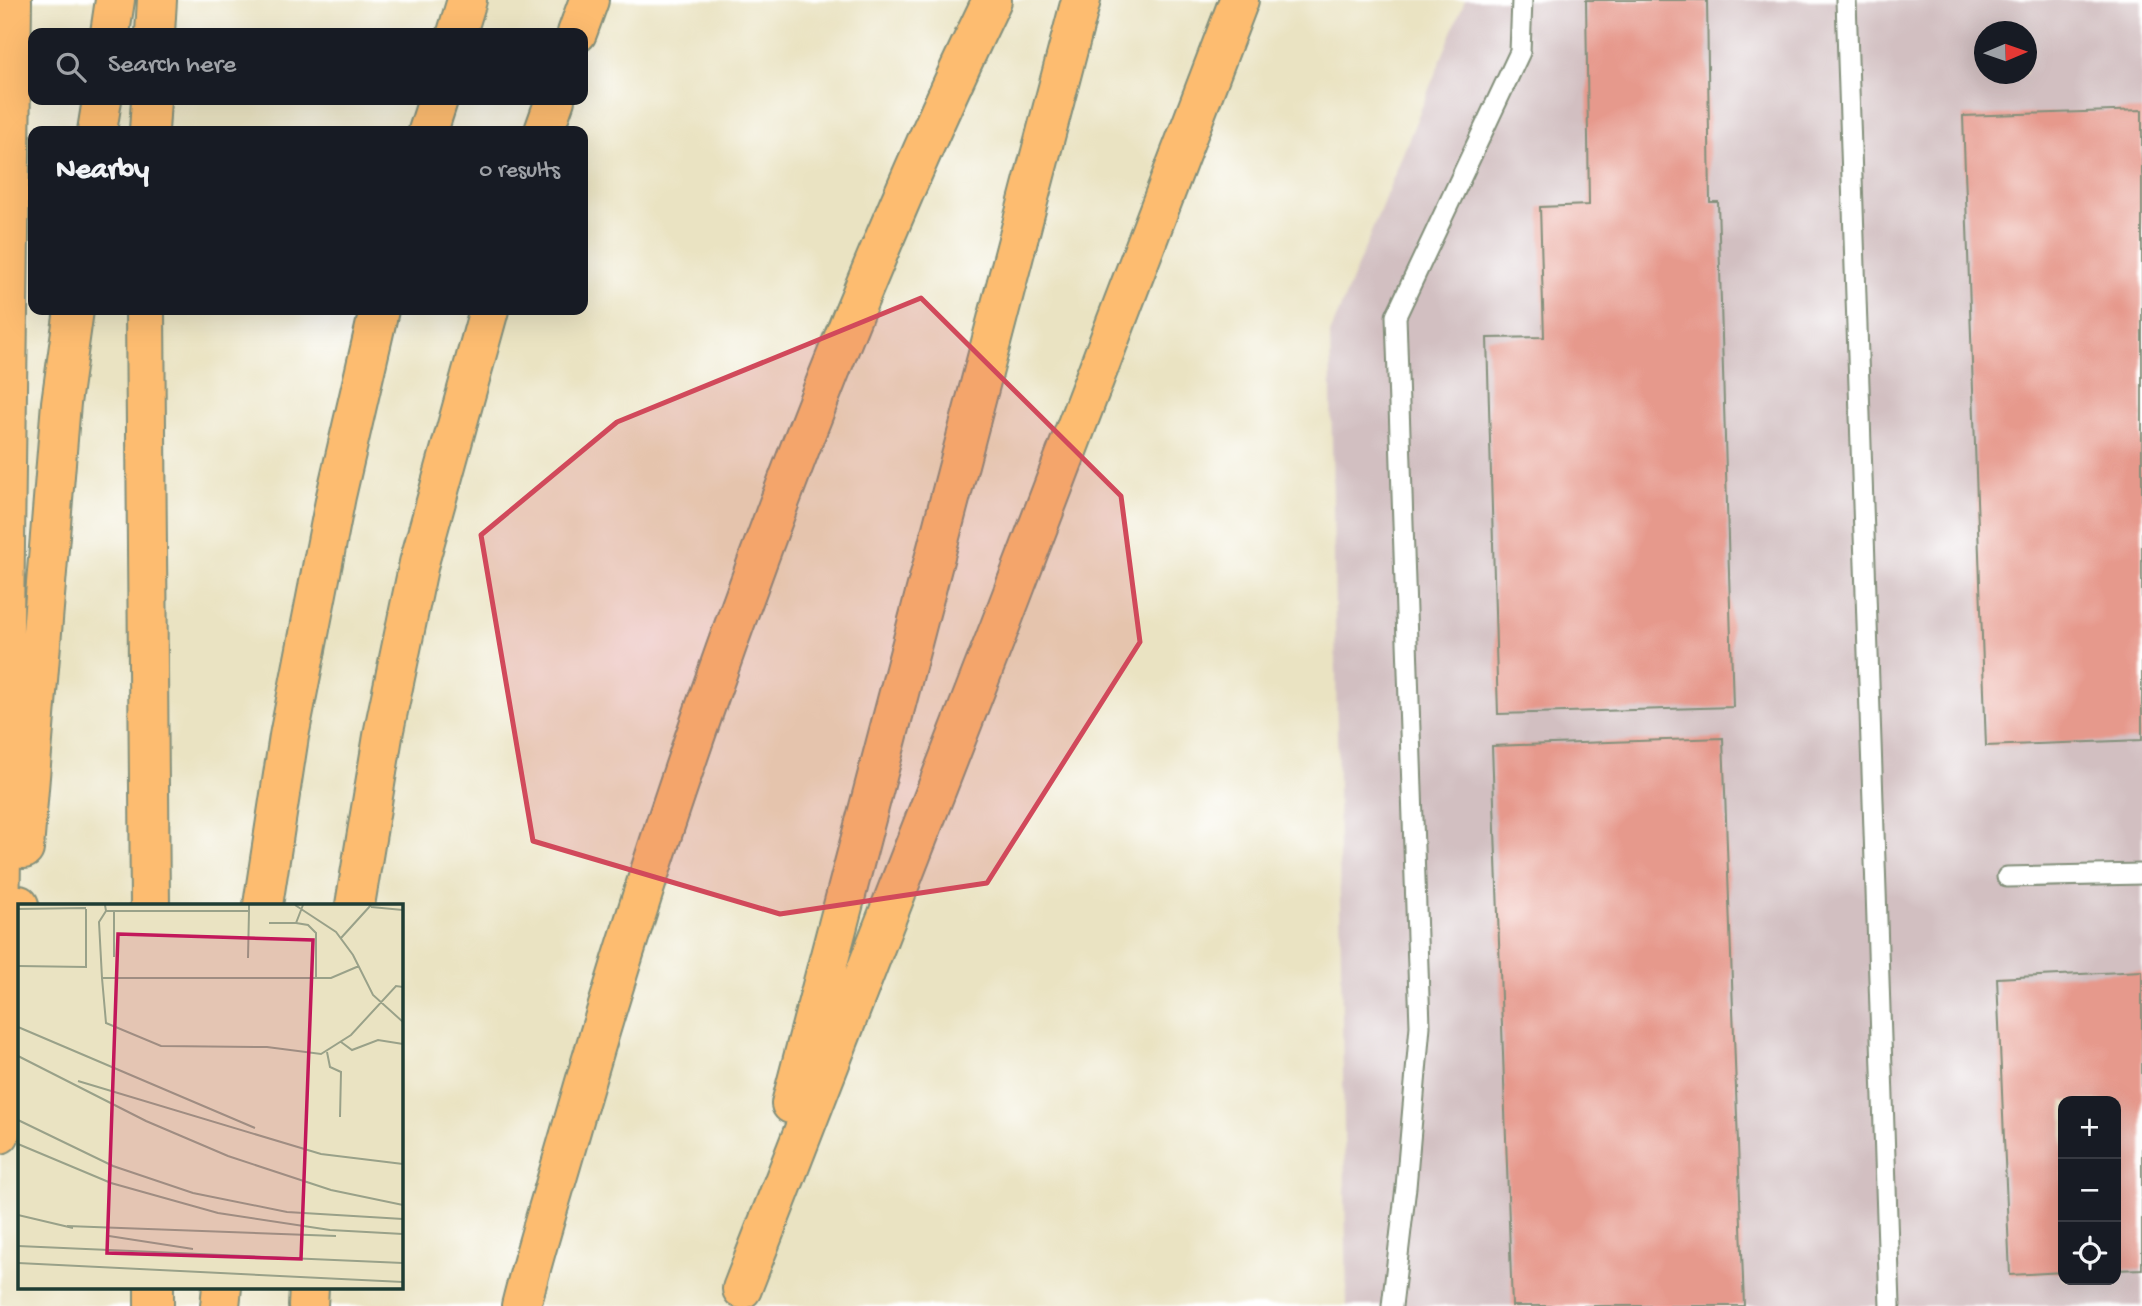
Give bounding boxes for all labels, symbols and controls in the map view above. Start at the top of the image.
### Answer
north arrow [1974,21,2037,84]
search box [28,28,588,105]
icon: search [52,48,90,86]
text: Search here [108,51,236,82]
text: Nearby [56,154,149,189]
text: 0 results [479,158,560,185]
inset map [18,904,402,1288]
map controls [2058,1096,2121,1285]
button: + [2058,1096,2121,1159]
button: − [2058,1159,2121,1222]
button: locate [2058,1222,2121,1285]

